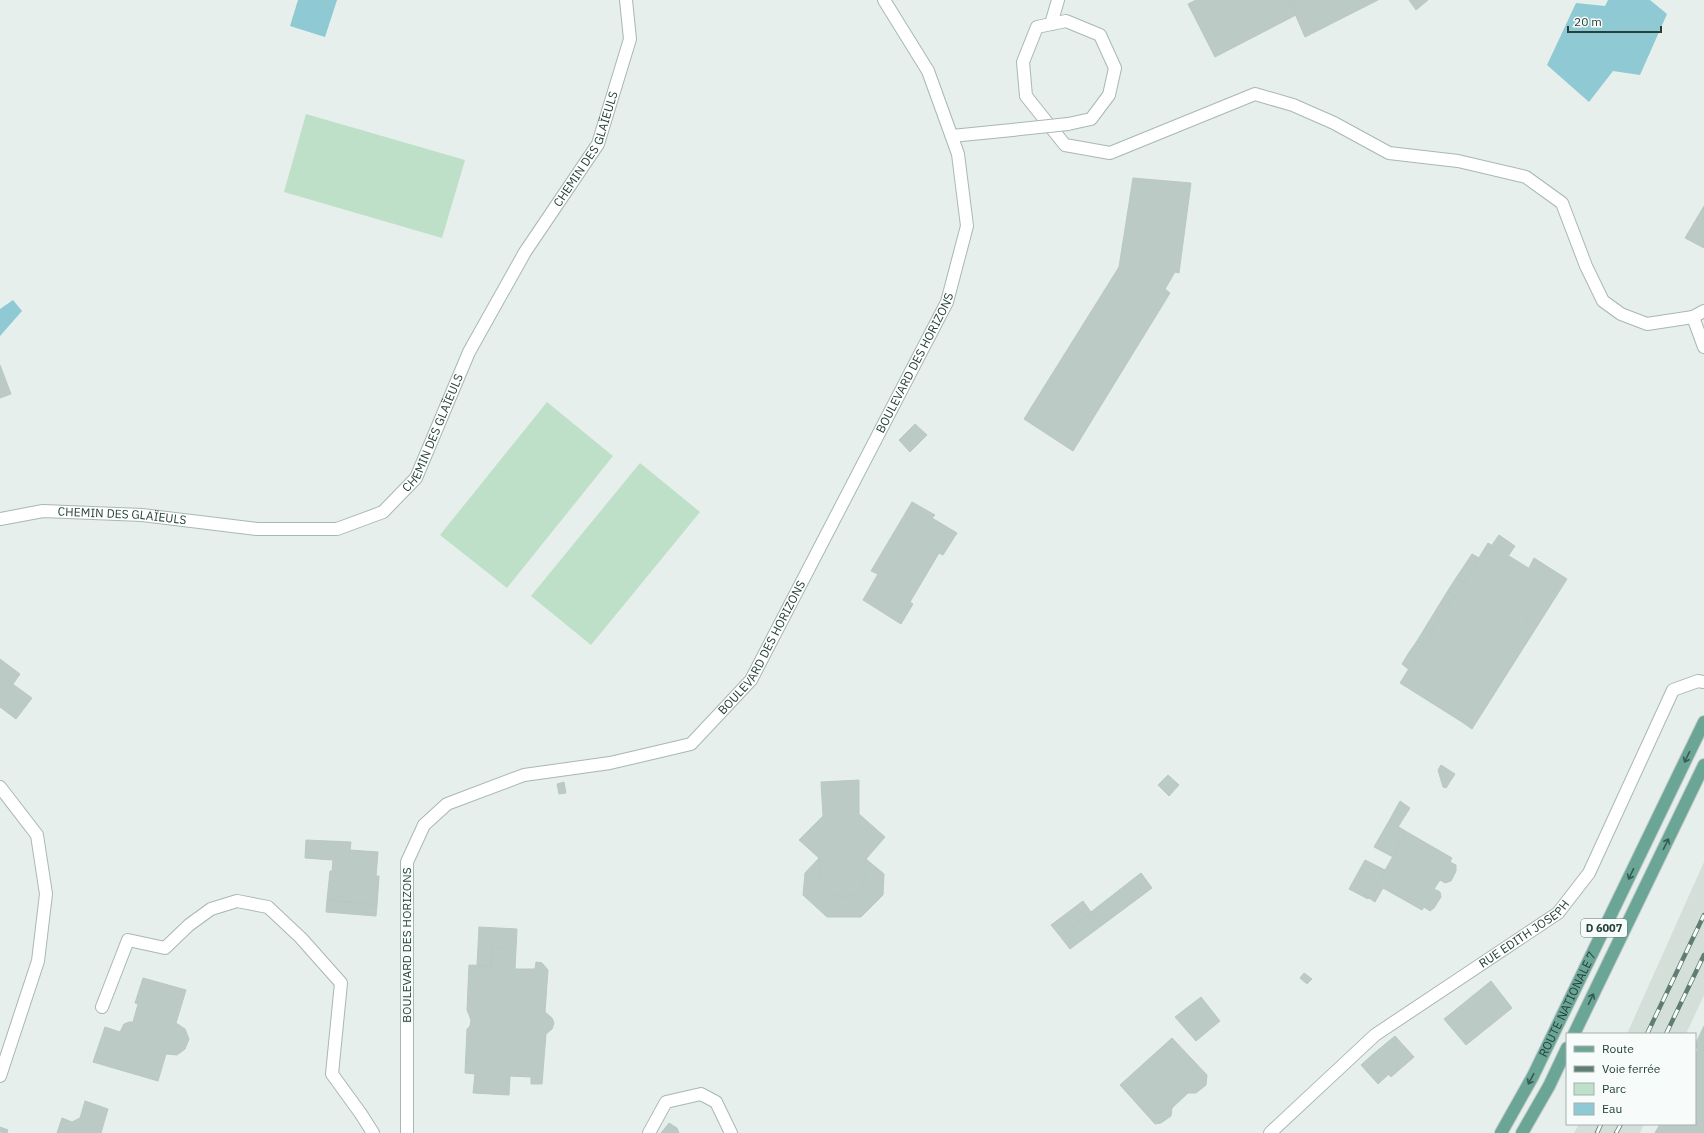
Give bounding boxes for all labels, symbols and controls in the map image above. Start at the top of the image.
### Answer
scale bar [1568,8,1661,34]
text: 20 m [1574,14,1602,29]
street label: CHEMIN DES GLAÏEULS [550,89,621,209]
street label: BOULEVARD DES HORIZONS [872,291,956,435]
street label: CHEMIN DES GLAÏEULS [399,371,466,495]
street label: CHEMIN DES GLAÏEULS [57,504,187,527]
street label: BOULEVARD DES HORIZONS [715,578,808,717]
one-way arrow [1683,750,1690,762]
one-way arrow [1663,838,1670,850]
street label: BOULEVARD DES HORIZONS [399,867,414,1023]
one-way arrow [1626,867,1634,879]
street label: RUE EDITH JOSEPH [1476,897,1572,971]
road number: D 6007 [1581,919,1627,937]
street label: ROUTE NATIONALE 7 [1535,949,1599,1059]
one-way arrow [1588,993,1595,1005]
legend [1566,1033,1696,1125]
text: Route [1602,1041,1634,1056]
text: Voie ferrée [1602,1061,1661,1076]
one-way arrow [1527,1073,1534,1085]
text: Parc [1602,1081,1626,1096]
text: Eau [1602,1101,1622,1116]

